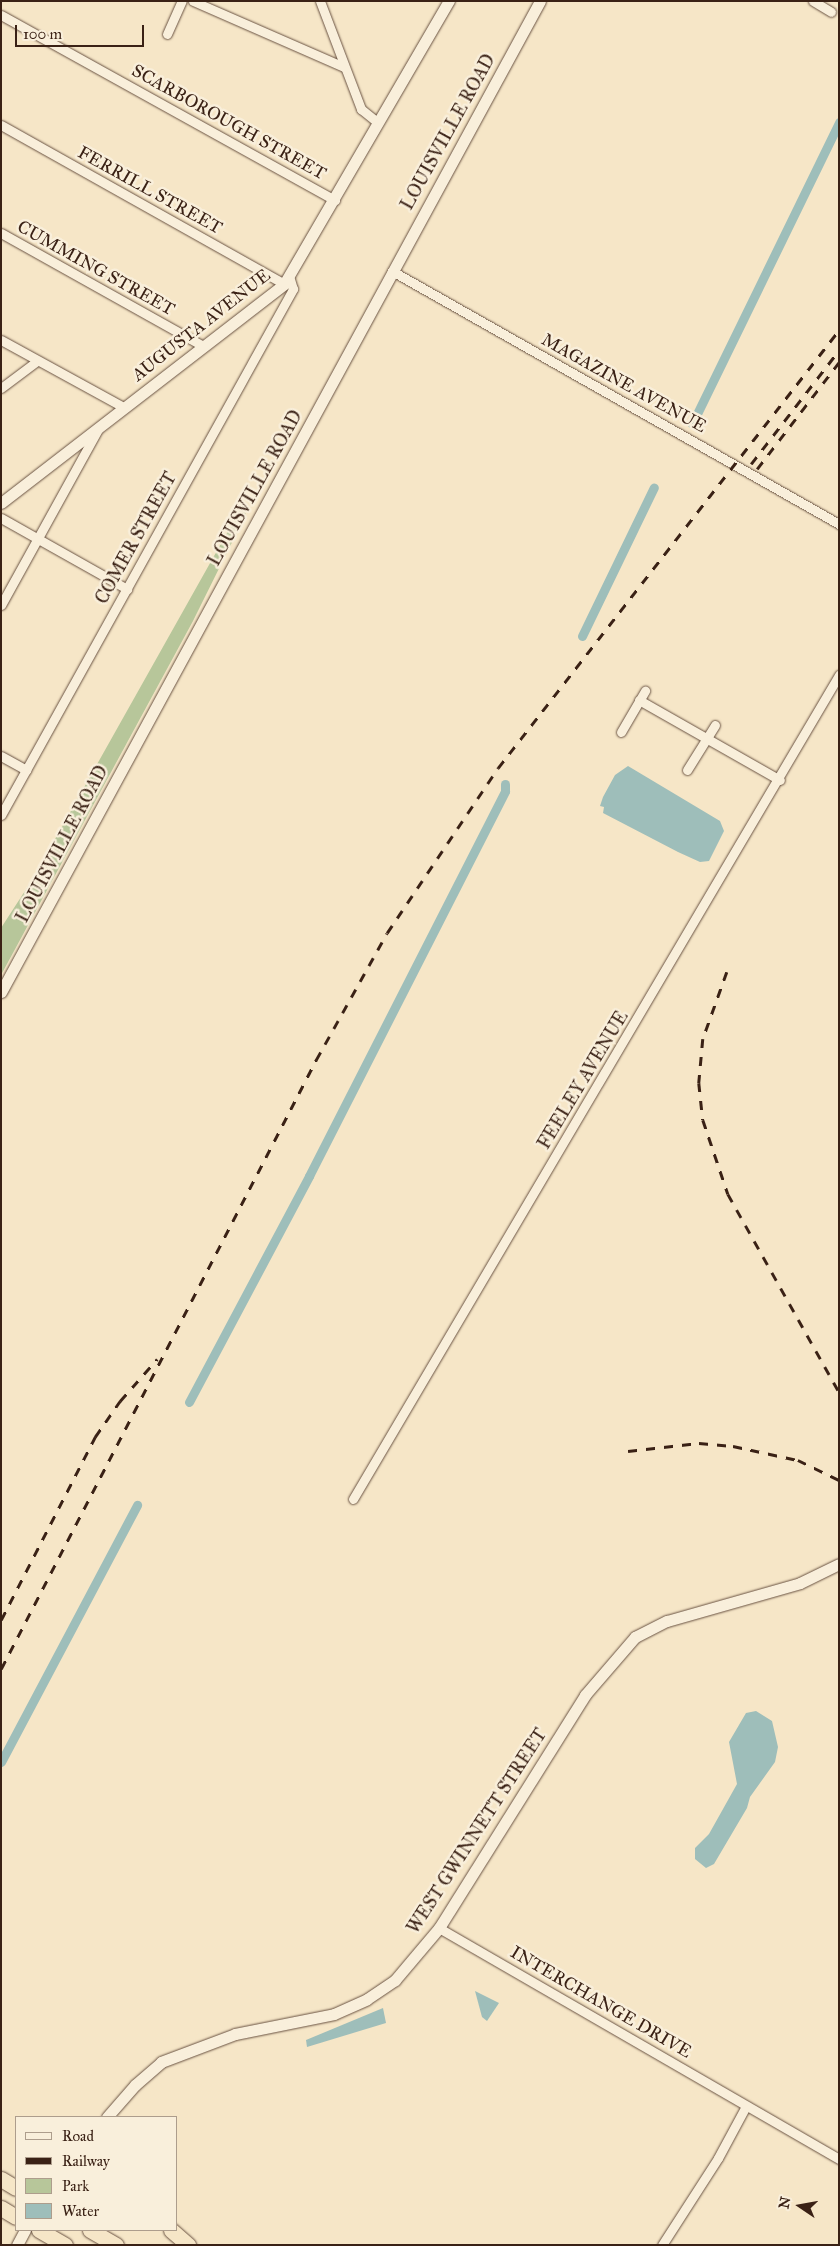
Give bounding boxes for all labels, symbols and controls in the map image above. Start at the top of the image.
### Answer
scale bar [18,15,146,47]
text: 100 m [23,25,62,43]
street label: LOUISVILLE ROAD [396,50,500,214]
street label: SCARBOROUGH STREET [128,60,330,184]
street label: FERRILL STREET [74,141,226,239]
street label: CUMMING STREET [13,216,179,320]
street label: AUGUSTA AVENUE [128,264,274,386]
street label: MAGAZINE AVENUE [538,329,710,437]
street label: LOUISVILLE ROAD [203,406,307,570]
street label: COMER STREET [91,468,181,608]
street label: LOUISVILLE ROAD [11,762,113,926]
street label: FEELEY AVENUE [533,1007,633,1153]
street label: WEST GWINNETT STREET [403,1724,551,1938]
street label: INTERCHANGE DRIVE [507,1941,695,2063]
legend [15,2116,178,2231]
text: Road [62,2127,94,2145]
text: Railway [62,2152,110,2170]
text: Park [62,2177,89,2195]
north arrow [775,2181,825,2231]
text: N [775,2195,794,2210]
text: Water [62,2202,99,2220]

